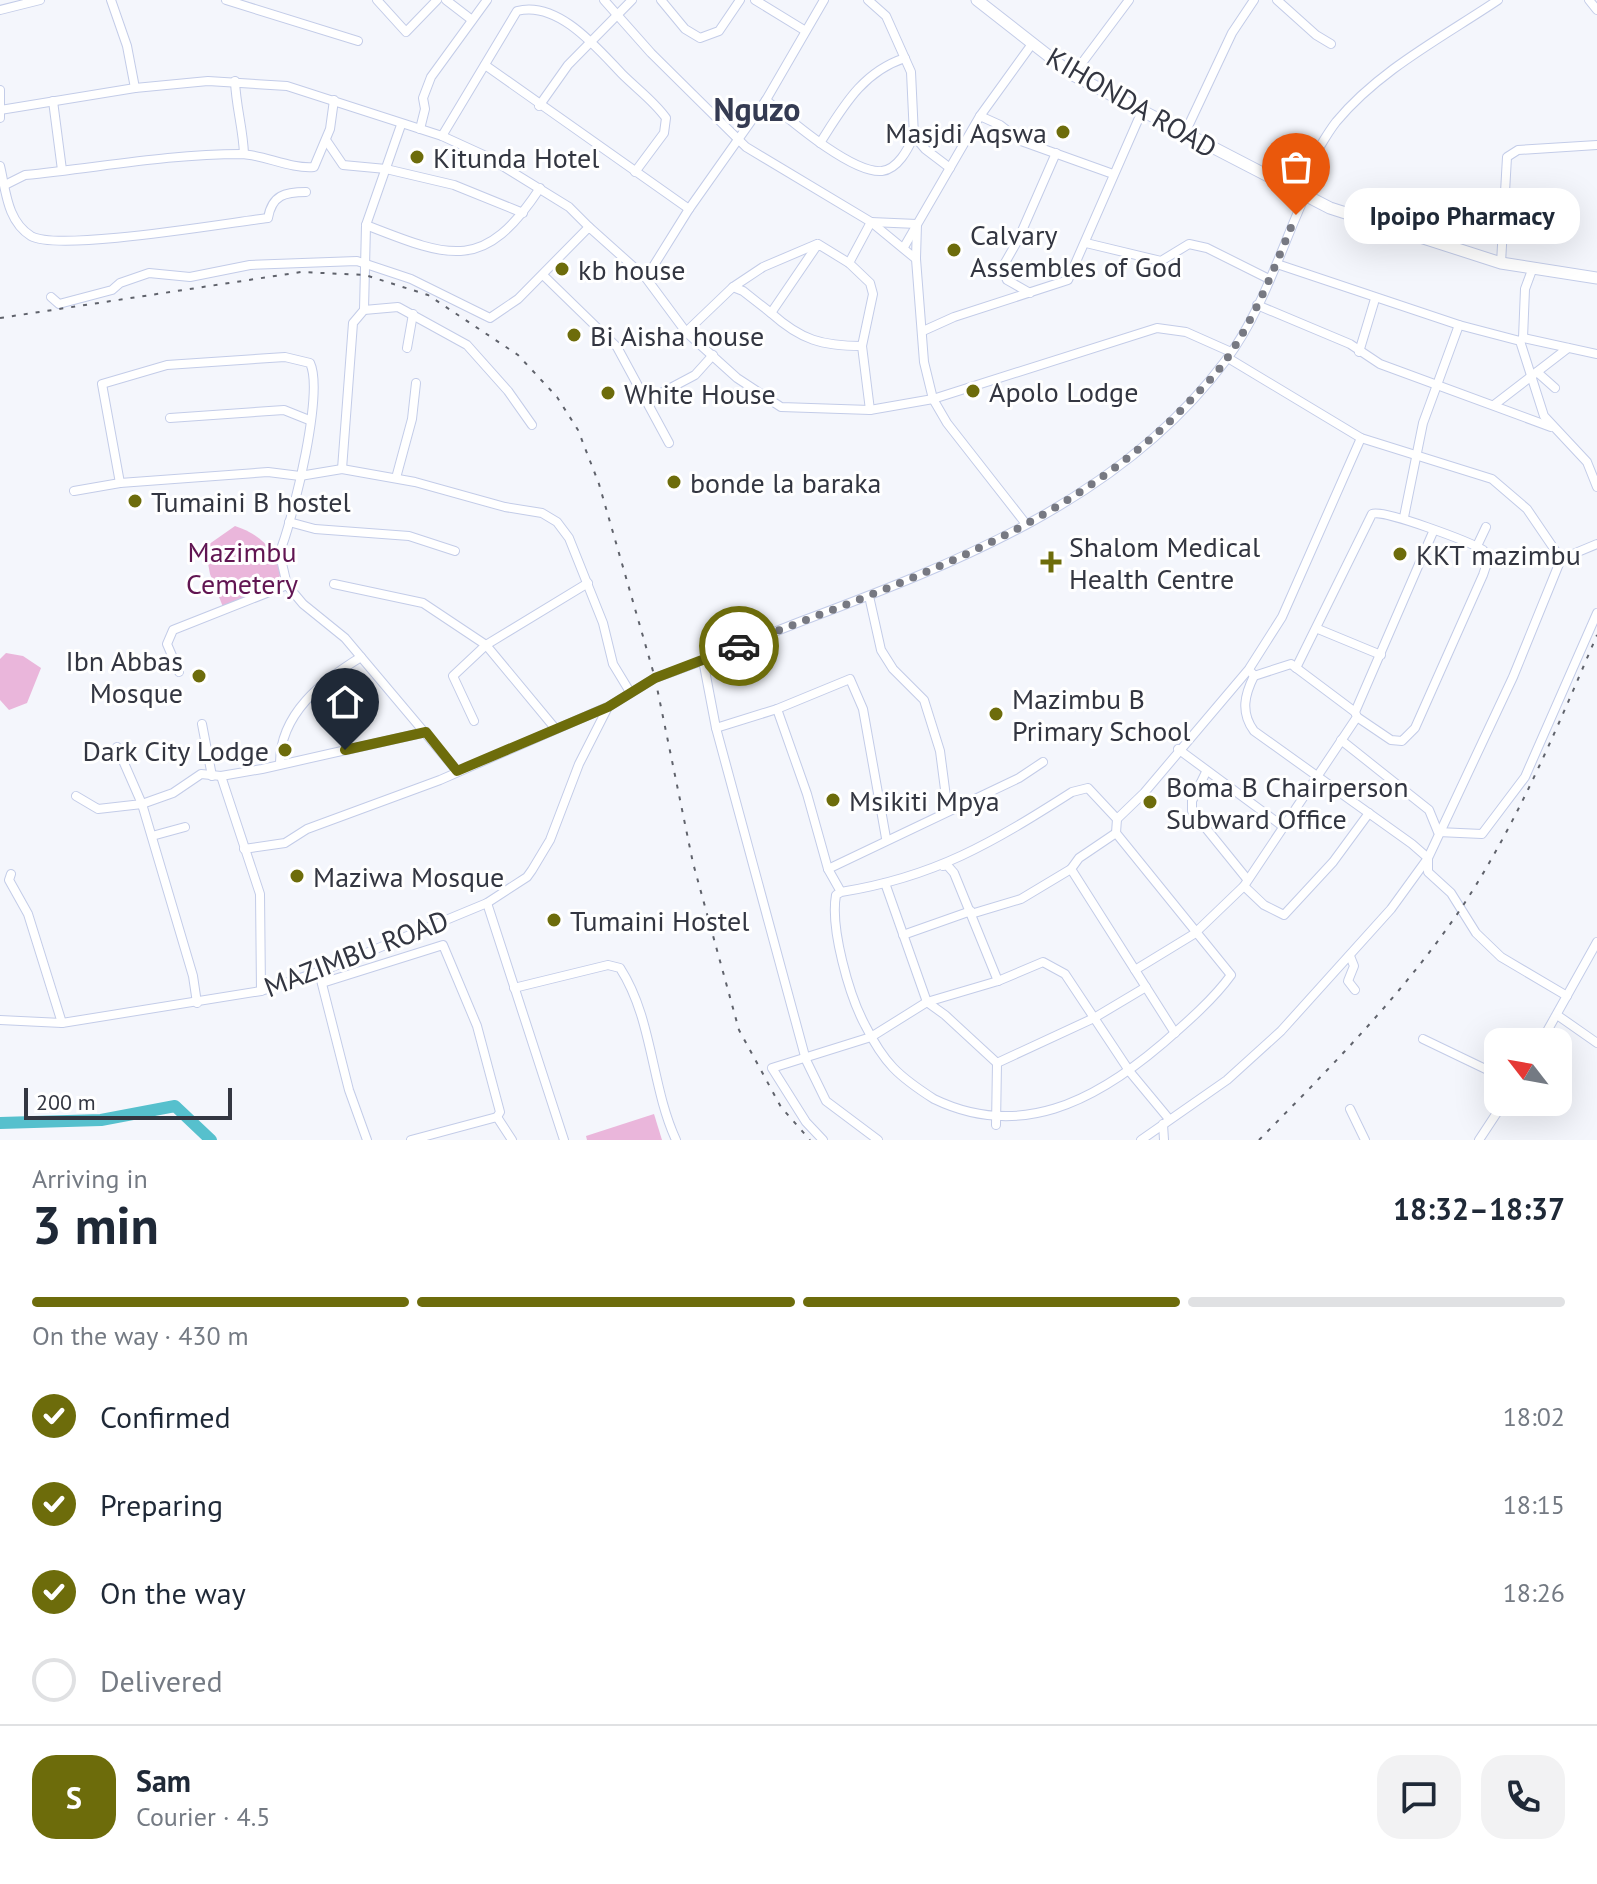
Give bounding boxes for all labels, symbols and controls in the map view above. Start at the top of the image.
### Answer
street label: KIHONDA ROAD [1040,38,1224,166]
district label: Nguzo [714,88,800,130]
place label: Masjdi Aqswa [885,114,1047,151]
marker: Masjdi Aqswa [1054,123,1072,141]
pin [1262,133,1330,215]
place label: Kitunda Hotel [433,139,599,176]
icon: bag [1274,145,1318,189]
marker: Kitunda Hotel [408,148,426,166]
callout: Ipoipo Pharmacy [1344,187,1580,243]
text: Ipoipo Pharmacy [1369,199,1555,232]
place label: Calvary Assembles of God [970,216,1182,285]
marker: Calvary Assembles of God [945,241,963,259]
place label: kb house [578,251,685,288]
marker: kb house [553,260,571,278]
place label: Bi Aisha house [590,317,764,354]
marker: Bi Aisha house [565,326,583,344]
place label: Apolo Lodge [989,373,1138,410]
place label: White House [624,375,776,412]
marker: Apolo Lodge [964,382,982,400]
marker: White House [599,384,617,402]
place label: bonde la baraka [690,464,881,501]
marker: bonde la baraka [665,473,683,491]
place label: Tumaini B hostel [151,483,351,520]
marker: Tumaini B hostel [126,492,144,510]
place label: Shalom Medical Health Centre [1069,528,1260,597]
park label: Mazimbu Cemetery [186,533,298,602]
place label: KKT mazimbu [1416,536,1581,573]
marker: KKT mazimbu [1391,545,1409,563]
marker: Shalom Medical Health Centre [1040,551,1062,573]
courier [699,606,779,686]
icon: car [717,624,761,668]
place label: Ibn Abbas Mosque [66,642,183,711]
marker: Ibn Abbas Mosque [190,667,208,685]
pin [311,668,379,750]
icon: home [323,680,367,724]
place label: Mazimbu B Primary School [1012,680,1190,749]
marker: Mazimbu B Primary School [987,705,1005,723]
place label: Dark City Lodge [83,732,269,769]
marker: Dark City Lodge [276,741,294,759]
place label: Boma B Chairperson Subward Office [1166,768,1409,837]
place label: Msikiti Mpya [849,782,1000,819]
marker: Msikiti Mpya [824,791,842,809]
marker: Boma B Chairperson Subward Office [1141,793,1159,811]
place label: Maziwa Mosque [313,858,504,895]
marker: Maziwa Mosque [288,867,306,885]
street label: MAZIMBU ROAD [259,901,453,1005]
place label: Tumaini Hostel [570,902,749,939]
marker: Tumaini Hostel [545,911,563,929]
north arrow [1484,1028,1572,1116]
map controls [1484,1028,1572,1116]
scale bar [24,1084,232,1120]
text: 200 m [36,1088,96,1116]
text: Arriving in [32,1162,148,1195]
text: 18:32–18:37 [1393,1189,1565,1228]
text: 3 min [32,1191,159,1258]
text: On the way · 430 m [32,1319,249,1352]
icon: check [32,1394,76,1438]
text: Confirmed [100,1397,231,1436]
text: 18:02 [1503,1400,1565,1433]
icon: check [32,1482,76,1526]
text: Preparing [100,1485,223,1524]
text: 18:15 [1503,1488,1565,1521]
icon: check [32,1570,76,1614]
text: On the way [100,1573,246,1612]
text: 18:26 [1503,1576,1565,1609]
text: Delivered [100,1661,223,1700]
button: chat [1377,1755,1461,1839]
button: phone [1481,1755,1565,1839]
text: Sam [136,1761,191,1800]
text: S [66,1778,82,1817]
text: Courier · 4.5 [136,1800,270,1833]

